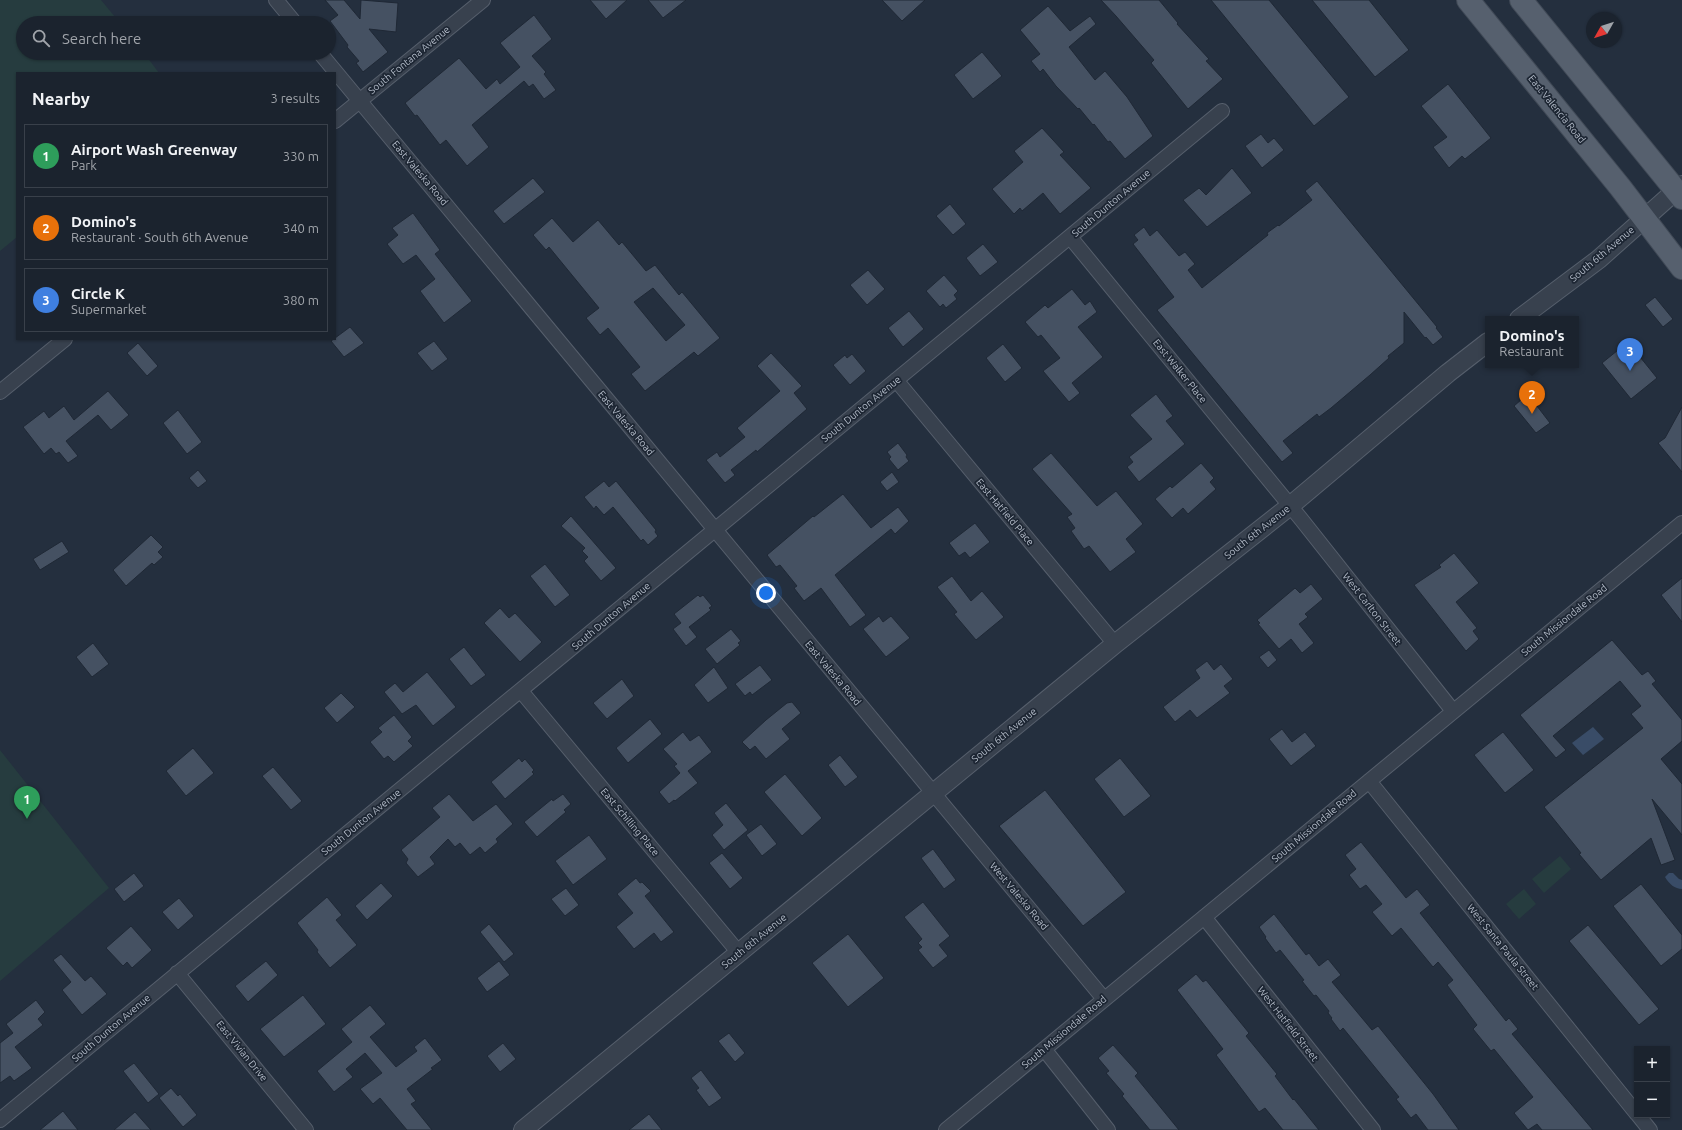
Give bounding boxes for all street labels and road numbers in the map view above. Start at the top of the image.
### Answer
street label: South Fontana Avenue [366,24,452,96]
street label: East Valencia Road [1526,73,1588,145]
street label: East Valeska Road [390,139,450,208]
street label: South Dunton Avenue [1070,167,1152,239]
street label: South 6th Avenue [1568,224,1636,284]
street label: East Walker Place [1151,337,1209,405]
street label: South Dunton Avenue [819,374,903,444]
street label: East Valeska Road [596,389,656,458]
street label: East Hatfield Place [974,476,1036,548]
street label: South 6th Avenue [1222,503,1292,561]
street label: West Carlton Street [1340,571,1404,647]
street label: South Dunton Avenue [570,580,652,652]
street label: South Missiondale Road [1519,582,1609,658]
street label: East Valeska Road [803,639,863,708]
street label: South 6th Avenue [969,706,1039,764]
street label: East Schilling Place [599,786,661,858]
street label: South Dunton Avenue [319,787,403,857]
street label: South Missiondale Road [1269,787,1359,865]
street label: West Valeska Road [988,860,1050,932]
street label: West Santa Paula Street [1465,902,1541,992]
street label: South 6th Avenue [719,912,789,970]
street label: West Hatfield Street [1255,984,1321,1064]
street label: South Dunton Avenue [70,992,152,1064]
street label: South Missiondale Road [1019,993,1109,1071]
street label: East Vivian Drive [214,1019,270,1083]

